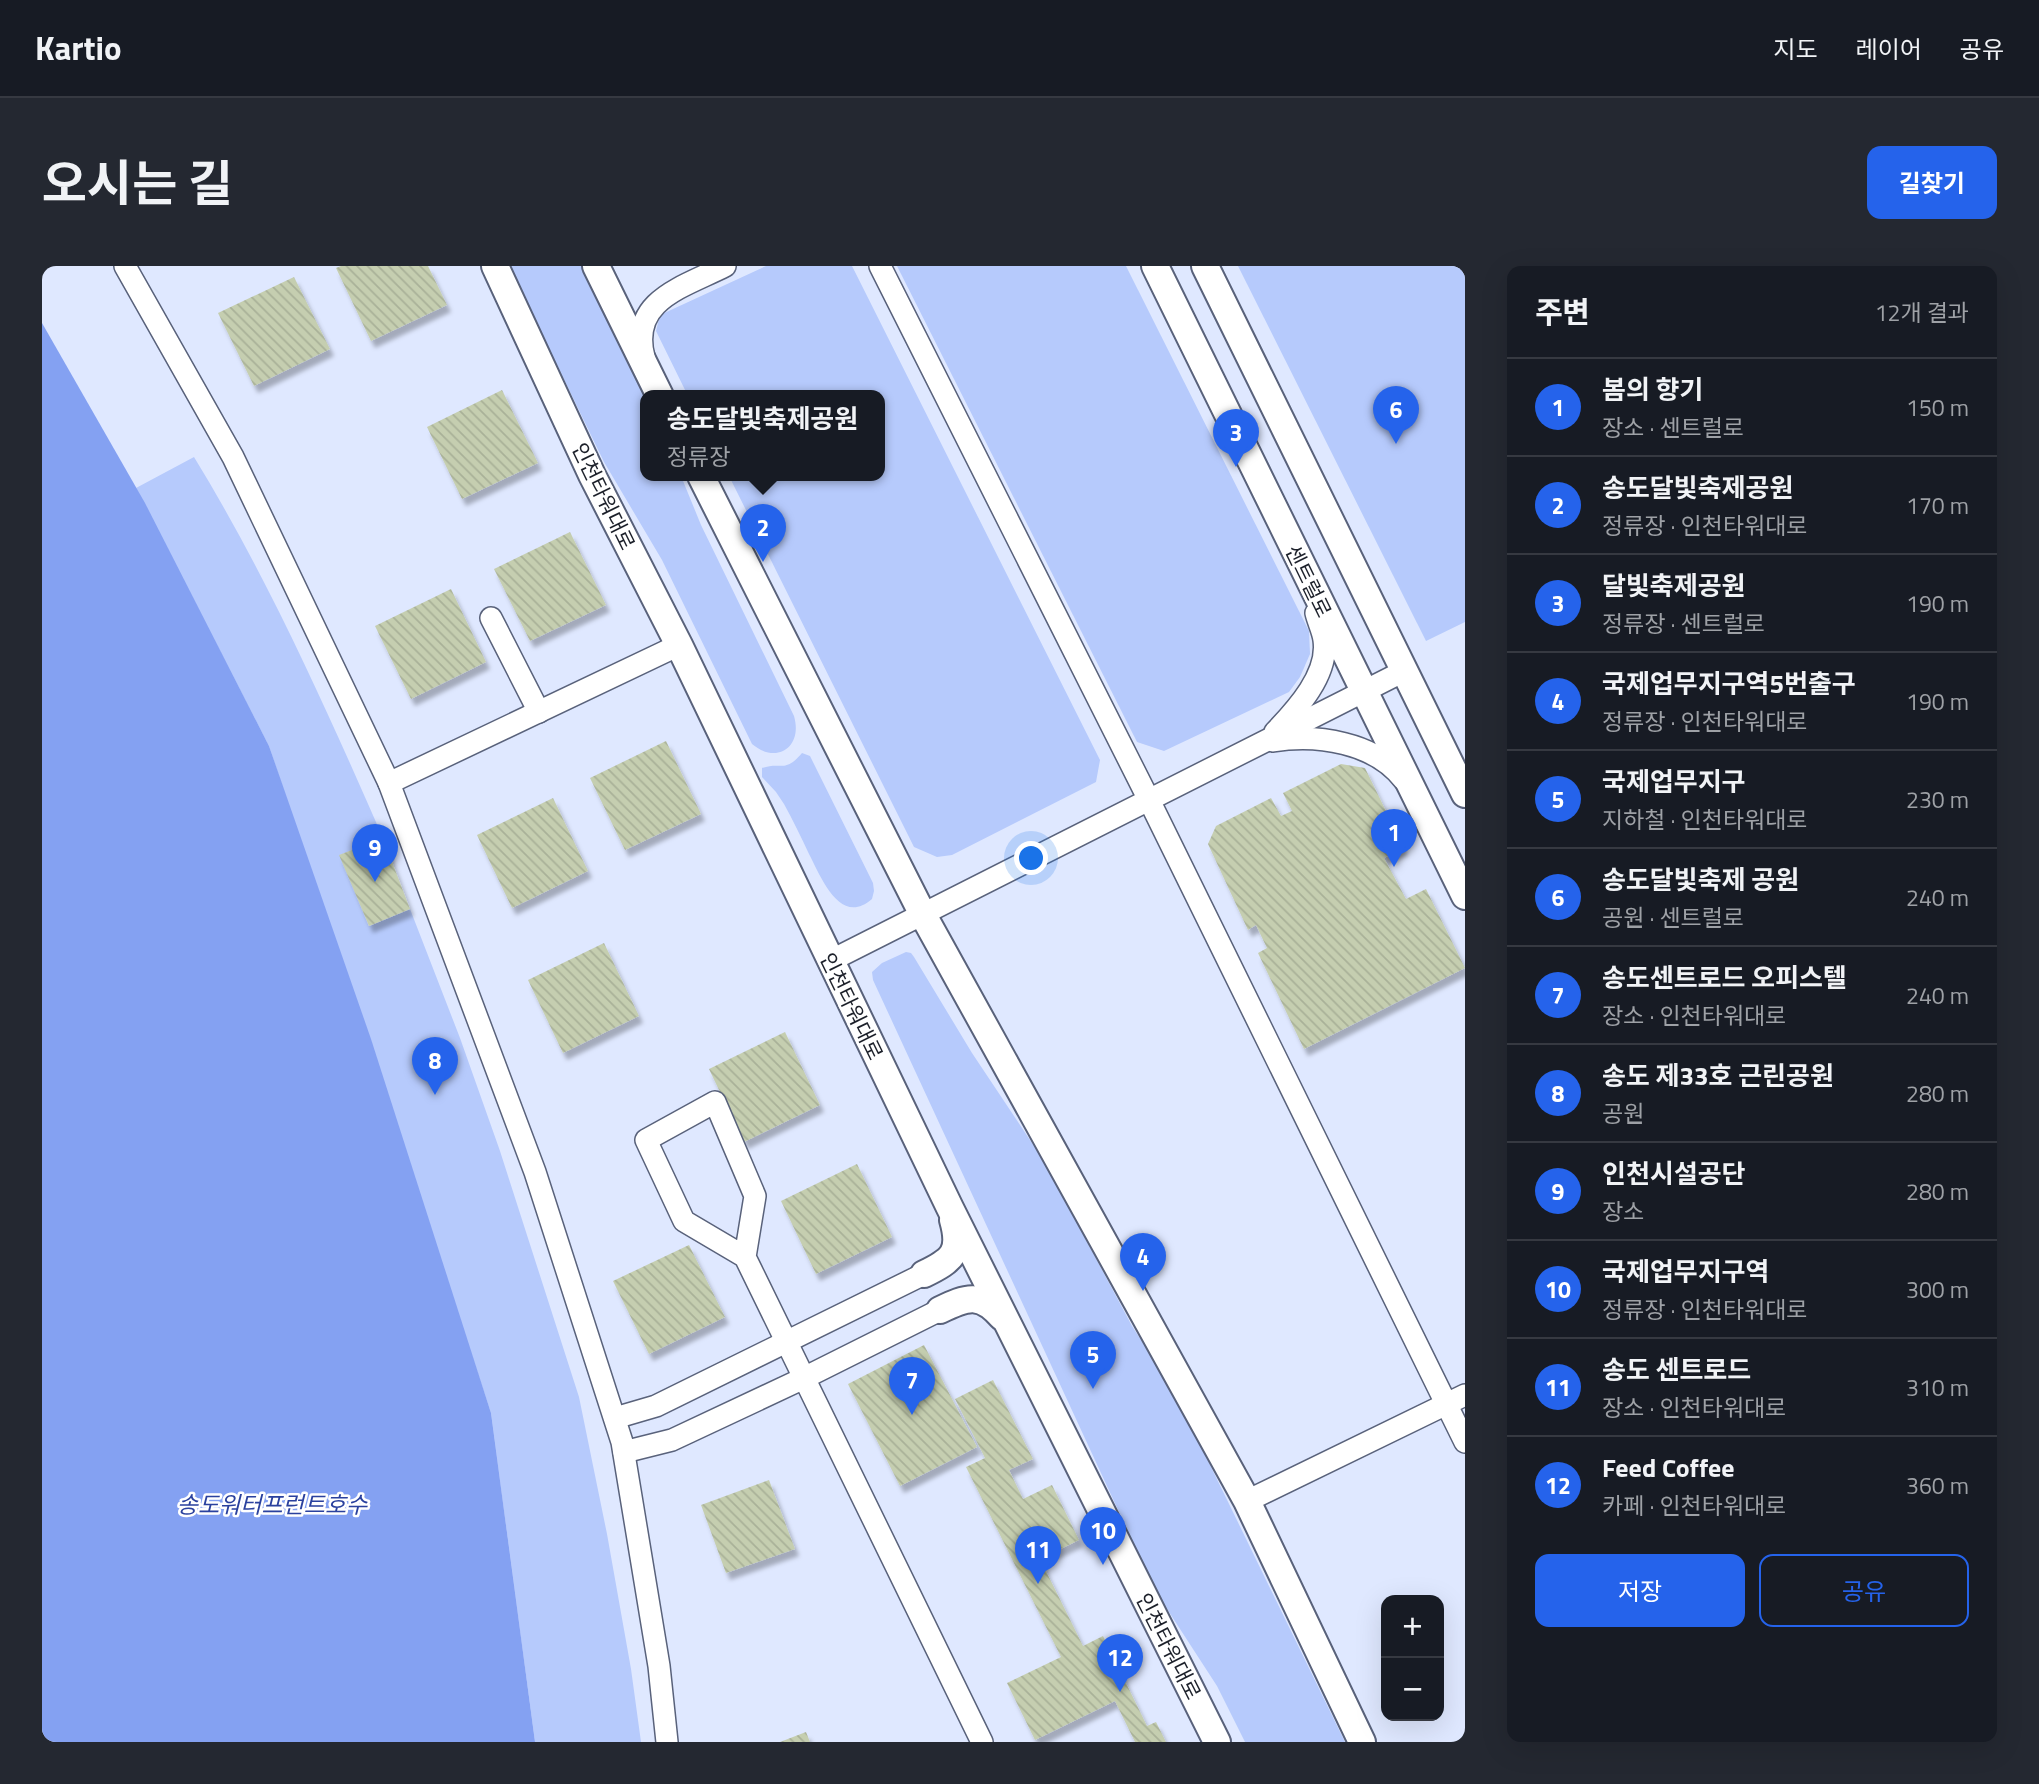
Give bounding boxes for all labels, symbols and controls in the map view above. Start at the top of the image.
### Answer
text: Kartio [35,23,122,73]
text: 지도 [1773,31,1818,67]
text: 레이어 [1856,31,1922,67]
text: 공유 [1960,31,2004,67]
text: 오시는 길 [42,145,233,220]
button: 길찾기 [1867,146,1997,219]
text: 주변 [1535,289,1590,335]
text: 12개 결과 [1875,295,1969,330]
text: 봄의 향기 [1602,370,1703,409]
pin: 6 [1373,386,1419,444]
popup [640,390,885,481]
text: 1 [1552,390,1564,425]
text: 150 m [1906,390,1969,425]
text: 송도달빛축제공원 [667,399,858,438]
pin: 3 [1213,409,1259,467]
text: 장소 · 센트럴로 [1602,410,1744,445]
street label: 인천타워대로 [564,437,644,555]
text: 정류장 [667,439,730,474]
text: 송도달빛축제공원 [1602,468,1793,507]
text: 2 [1552,488,1564,523]
text: 170 m [1906,488,1969,523]
pin: 2 [740,504,786,562]
text: 정류장 · 인천타워대로 [1602,508,1808,543]
street label: 센트럴로 [1278,539,1340,623]
text: 달빛축제공원 [1602,566,1746,605]
text: 3 [1552,586,1564,621]
text: 190 m [1906,586,1969,621]
text: 정류장 · 센트럴로 [1602,606,1765,641]
text: 국제업무지구역5번출구 [1602,664,1856,703]
text: 4 [1552,684,1564,719]
text: 190 m [1906,684,1969,719]
text: 정류장 · 인천타워대로 [1602,704,1808,739]
text: 국제업무지구 [1602,762,1746,801]
text: 5 [1552,782,1564,817]
text: 230 m [1906,782,1969,817]
text: 지하철 · 인천타워대로 [1602,802,1808,837]
pin: 1 [1371,809,1417,867]
pin: 9 [352,824,398,882]
your location [1014,841,1048,875]
text: 송도달빛축제 공원 [1602,860,1799,899]
text: 6 [1552,880,1564,915]
text: 240 m [1906,880,1969,915]
text: 공원 · 센트럴로 [1602,900,1744,935]
street label: 인천타워대로 [812,947,892,1065]
text: 송도센트로드 오피스텔 [1602,958,1847,997]
text: 7 [1552,978,1564,1013]
text: 240 m [1906,978,1969,1013]
text: 장소 · 인천타워대로 [1602,998,1786,1033]
pin: 8 [412,1037,458,1095]
text: 송도 제33호 근린공원 [1602,1056,1834,1095]
text: 8 [1552,1076,1564,1111]
text: 280 m [1906,1076,1969,1111]
text: 공원 [1602,1096,1644,1131]
text: 인천시설공단 [1602,1154,1746,1193]
text: 9 [1552,1174,1564,1209]
text: 280 m [1906,1174,1969,1209]
text: 장소 [1602,1194,1644,1229]
pin: 4 [1120,1233,1166,1291]
text: 국제업무지구역 [1602,1252,1769,1291]
text: 10 [1545,1272,1571,1307]
text: 300 m [1906,1272,1969,1307]
text: 정류장 · 인천타워대로 [1602,1292,1808,1327]
pin: 5 [1070,1331,1116,1389]
text: 송도 센트로드 [1602,1350,1751,1389]
pin: 7 [889,1357,935,1415]
text: 11 [1545,1370,1571,1405]
text: 310 m [1906,1370,1969,1405]
text: 장소 · 인천타워대로 [1602,1390,1786,1425]
text: Feed Coffee [1602,1448,1735,1487]
text: 12 [1545,1468,1571,1503]
text: 360 m [1906,1468,1969,1503]
water label: 송도워터프런트호수 [177,1487,368,1522]
text: 카페 · 인천타워대로 [1602,1488,1786,1523]
pin: 10 [1080,1507,1126,1565]
pin: 11 [1015,1526,1061,1584]
button: 저장 [1535,1554,1745,1627]
button: 공유 [1759,1554,1969,1627]
street label: 인천타워대로 [1128,1587,1210,1705]
map controls [1381,1595,1444,1721]
button: + [1381,1595,1444,1658]
pin: 12 [1097,1634,1143,1692]
button: − [1381,1658,1444,1721]

